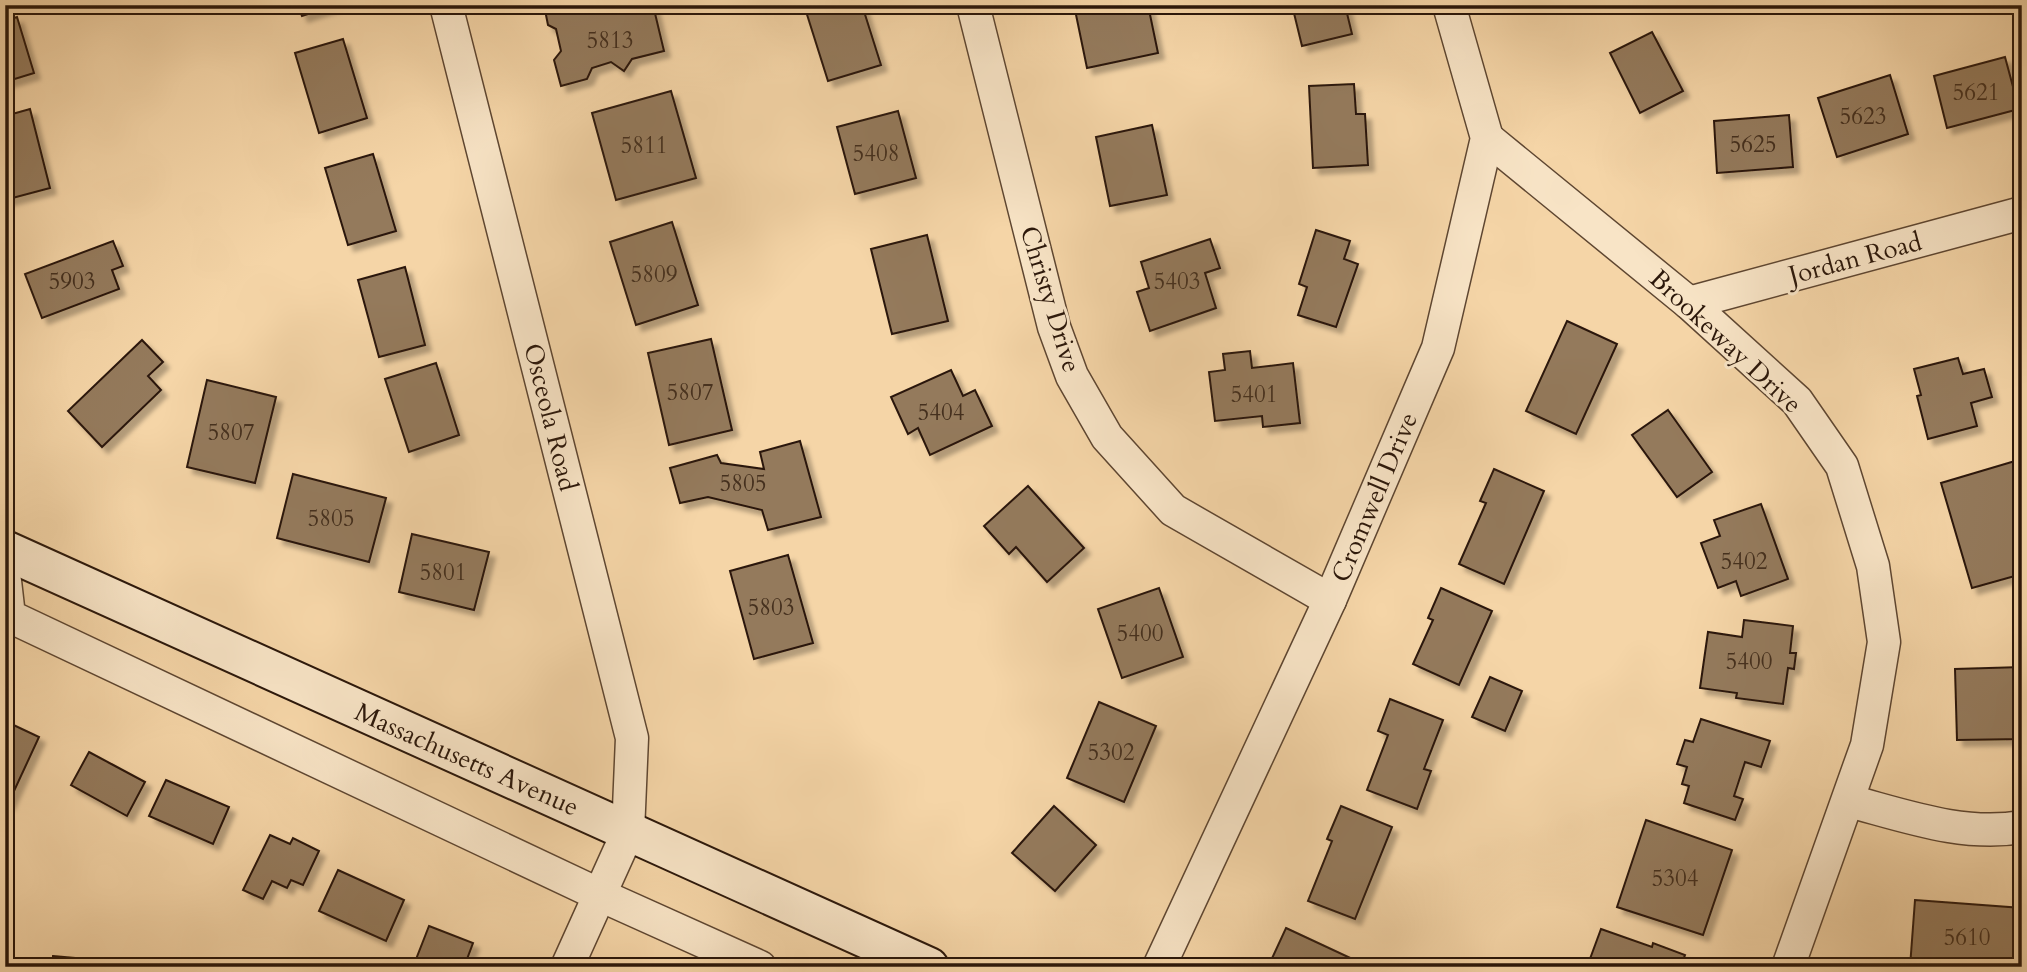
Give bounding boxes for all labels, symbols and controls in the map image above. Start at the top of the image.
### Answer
house number: 5813 [586,25,634,56]
house number: 5621 [1952,77,2000,108]
house number: 5623 [1839,101,1887,132]
house number: 5625 [1729,129,1777,160]
house number: 5811 [620,130,668,161]
house number: 5408 [852,138,900,169]
street label: Christy Drive [1012,222,1089,377]
street label: Jordan Road [1781,224,1926,294]
house number: 5809 [630,259,678,290]
street label: Brookeway Drive [1642,262,1810,421]
house number: 5903 [48,266,96,297]
house number: 5403 [1153,266,1201,297]
street label: Osceola Road [515,340,586,495]
house number: 5807 [666,377,714,408]
house number: 5401 [1230,379,1278,410]
house number: 5404 [917,397,965,428]
street label: Cromwell Drive [1323,407,1426,587]
house number: 5807 [207,417,255,448]
house number: 5805 [719,468,767,499]
house number: 5805 [307,503,355,534]
house number: 5402 [1720,546,1768,577]
house number: 5801 [419,557,467,588]
house number: 5803 [747,592,795,623]
house number: 5400 [1116,618,1164,649]
house number: 5400 [1725,646,1773,677]
street label: Massachusetts Avenue [349,694,584,825]
house number: 5302 [1087,737,1135,768]
house number: 5304 [1651,863,1699,894]
house number: 5610 [1943,922,1991,953]

